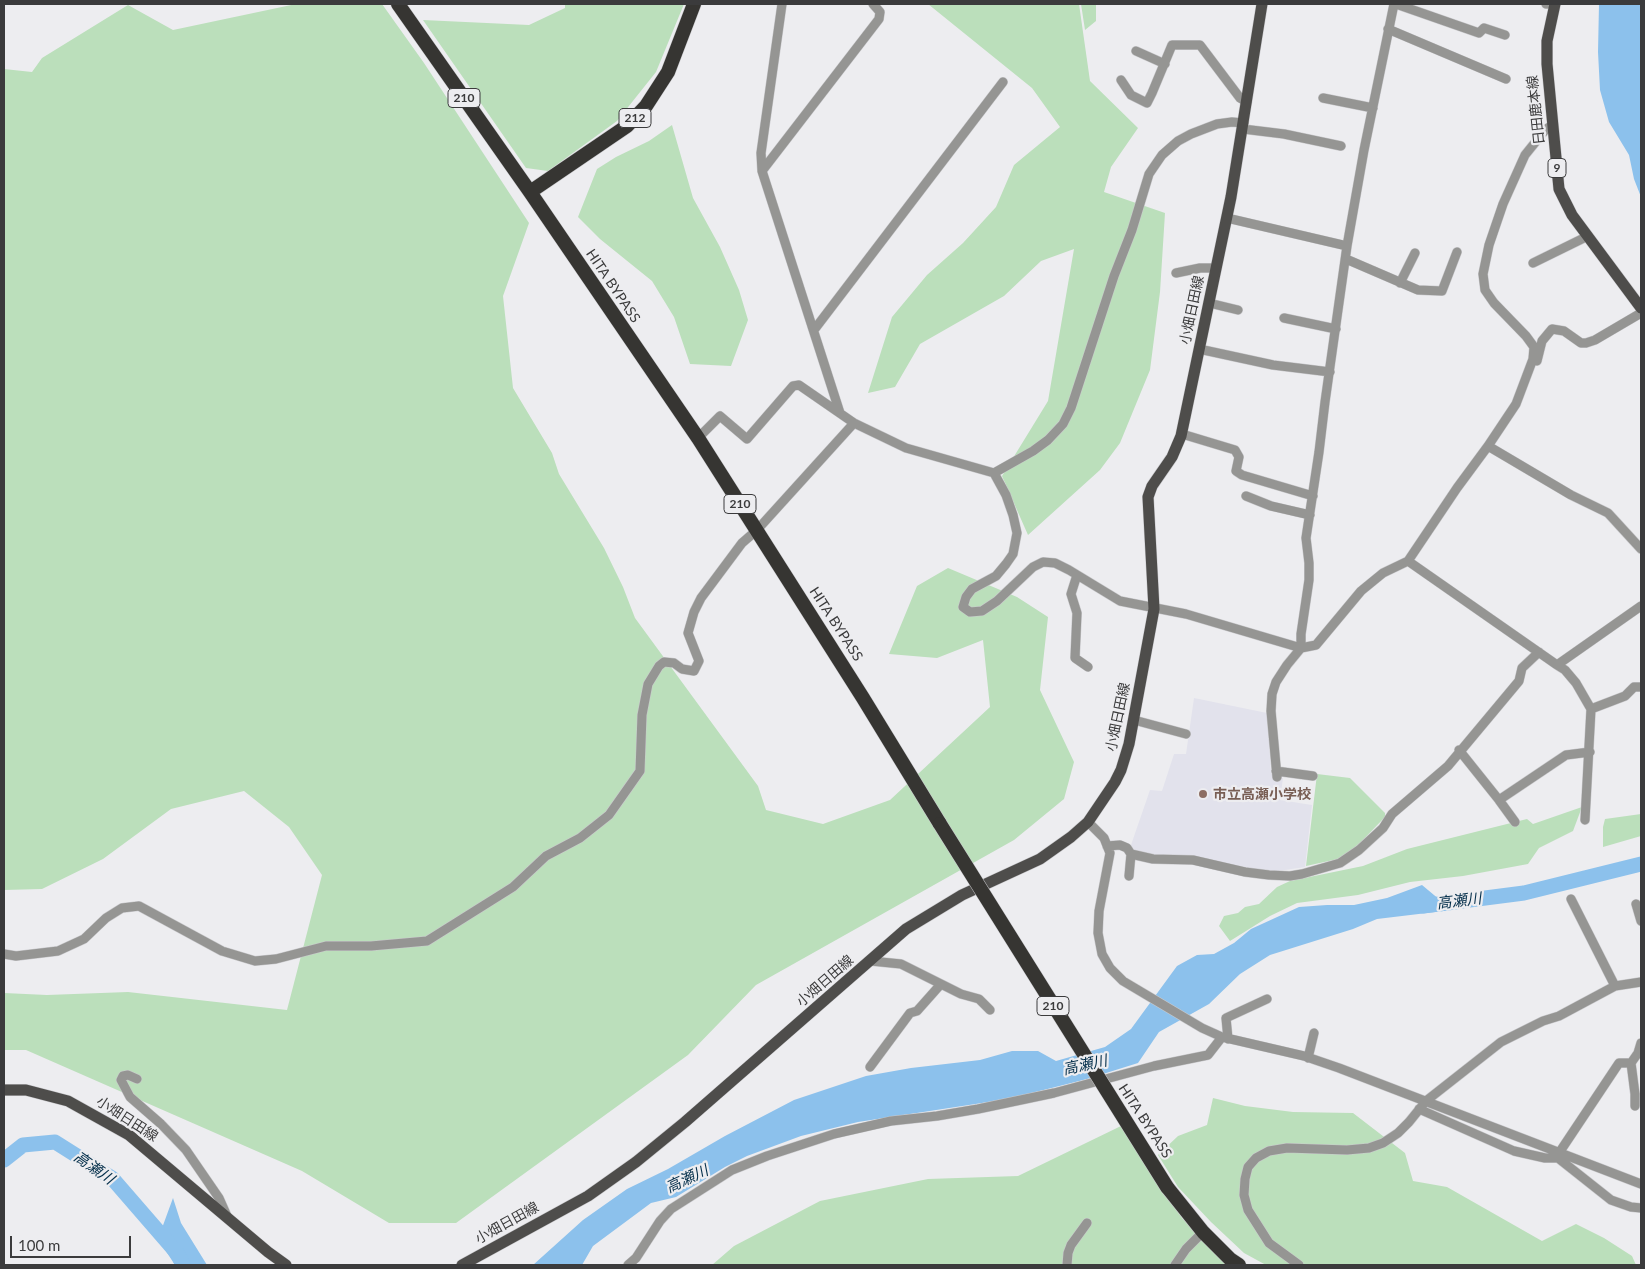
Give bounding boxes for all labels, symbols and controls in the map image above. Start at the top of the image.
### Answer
street label: 日田鹿本線 [1524,74,1548,146]
road number: 210 [448,89,480,108]
road number: 212 [619,109,651,128]
road number: 9 [1548,158,1566,178]
street label: HITA BYPASS [582,246,644,326]
street label: 小畑日田線 [1177,274,1207,346]
road number: 210 [724,494,756,514]
street label: HITA BYPASS [806,584,866,664]
street label: 小畑日田線 [1103,681,1133,753]
place label: 市立高瀬小学校 [1213,786,1311,802]
marker: 市立高瀬小学校 [1197,788,1209,800]
water label: 高瀬川 [1436,889,1482,913]
street label: 小畑日田線 [793,952,857,1010]
road number: 210 [1037,996,1069,1016]
water label: 高瀬川 [1061,1052,1109,1078]
street label: HITA BYPASS [1115,1081,1175,1161]
street label: 小畑日田線 [93,1093,161,1145]
water label: 高瀬川 [70,1148,118,1188]
water label: 高瀬川 [663,1161,711,1197]
street label: 小畑日田線 [472,1199,542,1247]
scale bar [12,1226,134,1258]
text: 100 m [18,1236,60,1254]

